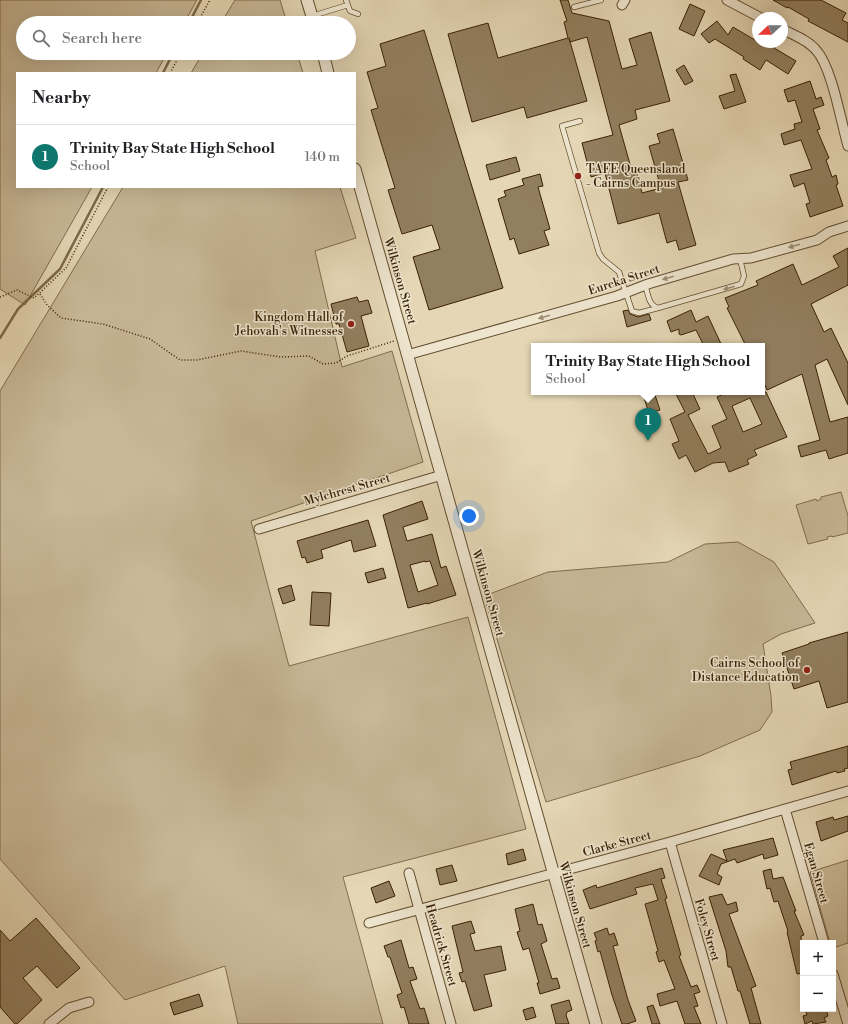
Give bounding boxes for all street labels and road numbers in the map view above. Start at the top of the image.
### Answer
street label: Wilkinson Street [380,235,420,327]
street label: Eureka Street [586,261,662,299]
street label: Mylchrest Street [302,470,393,509]
street label: Wilkinson Street [468,547,508,639]
street label: Clarke Street [581,827,654,860]
street label: Egan Street [800,841,832,906]
street label: Wilkinson Street [555,859,595,951]
street label: Foley Street [691,897,723,964]
street label: Headrick Street [422,902,460,989]

